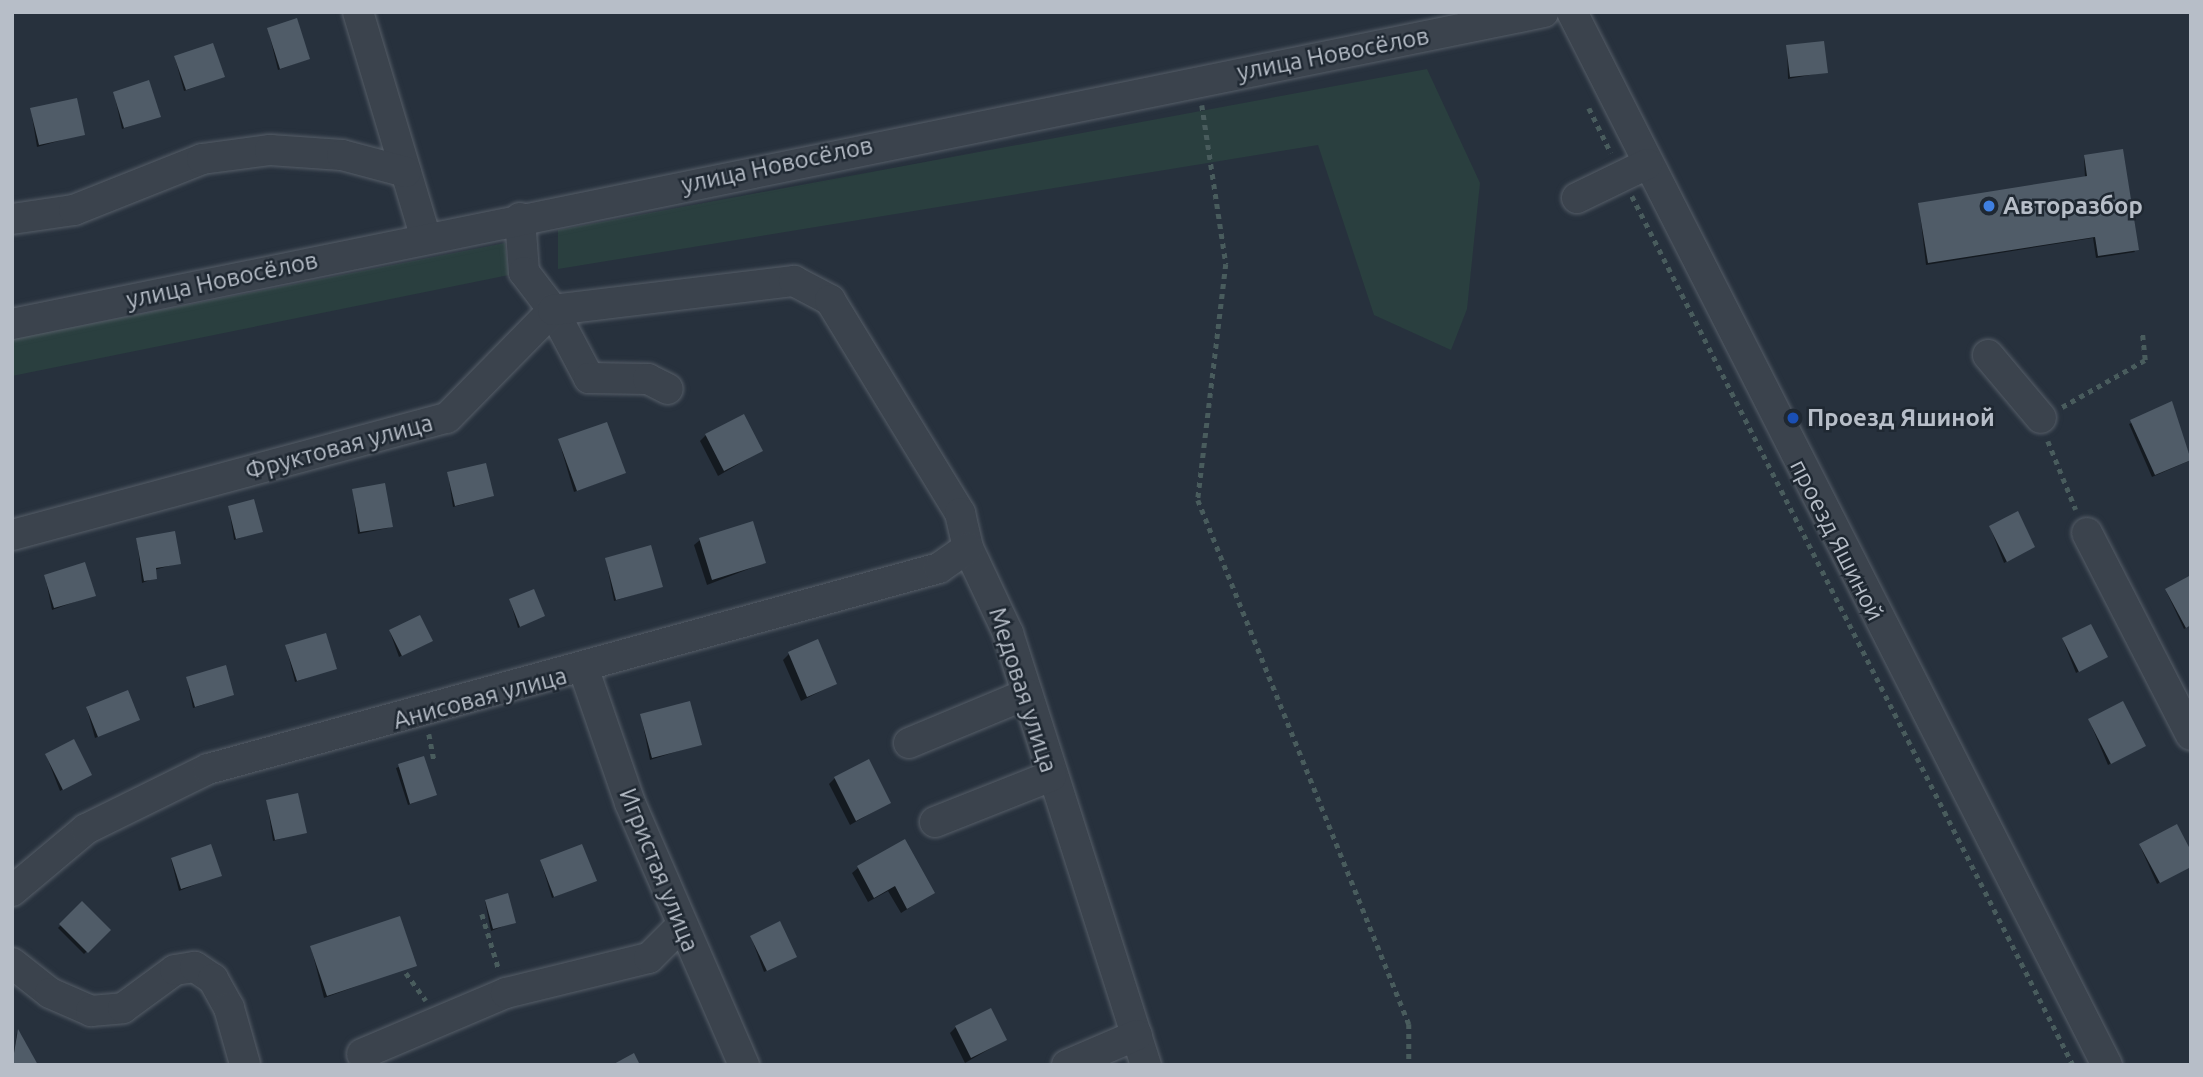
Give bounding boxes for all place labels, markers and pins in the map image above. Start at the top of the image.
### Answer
place label: Авторазбор [2003,192,2143,220]
marker: Авторазбор [1981,198,1997,214]
place label: Проезд Яшиной [1807,404,1995,432]
marker: Проезд Яшиной [1785,410,1801,426]

